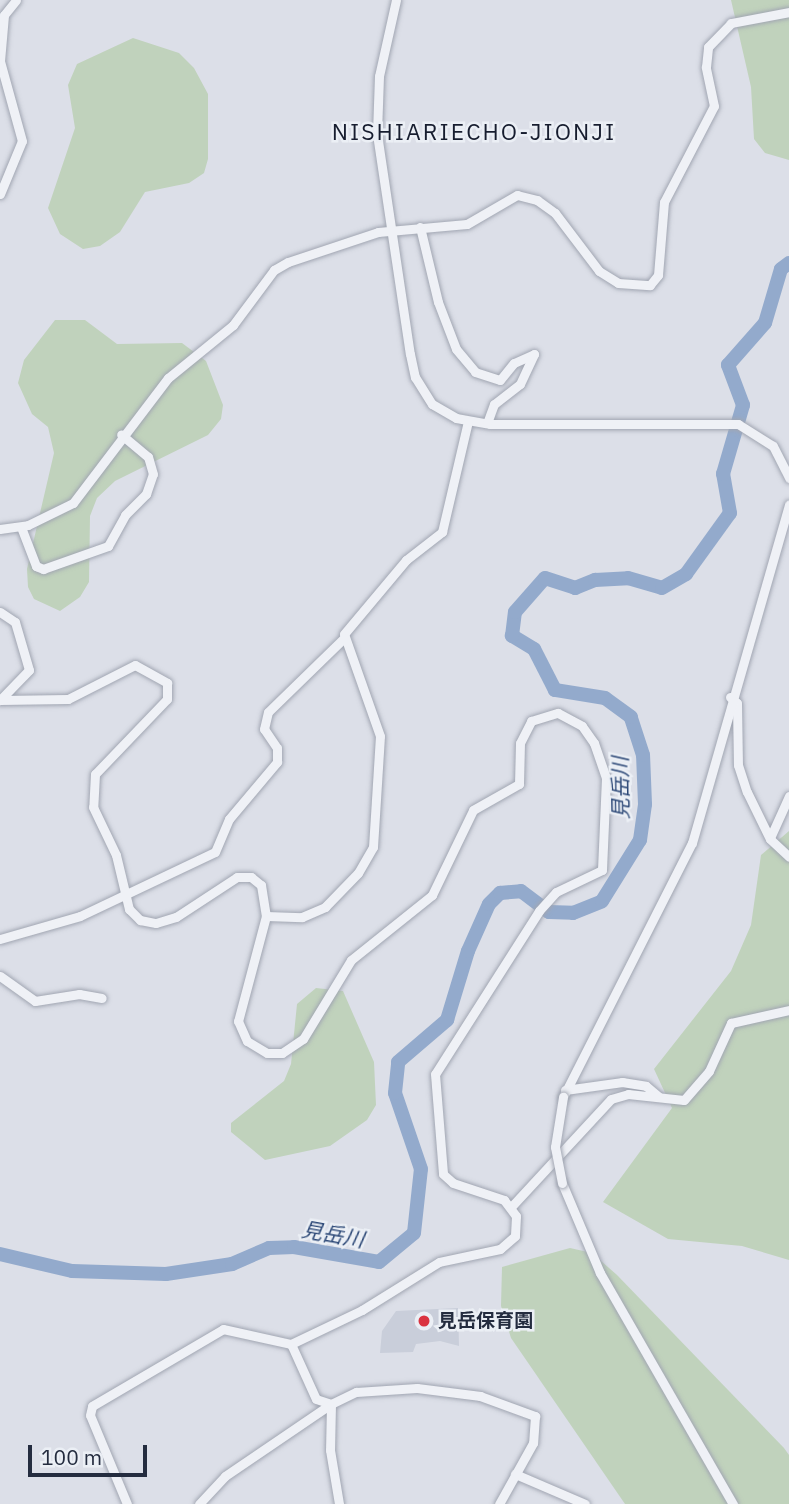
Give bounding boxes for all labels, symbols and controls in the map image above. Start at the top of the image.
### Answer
district label: NISHIARIECHO-JIONJI [334,117,614,145]
water label: 見岳川 [607,756,633,820]
water label: 見岳川 [300,1216,366,1252]
place label: 見岳保育園 [438,1310,533,1332]
marker: 見岳保育園 [416,1313,432,1329]
scale bar [32,1430,150,1474]
text: 100 m [41,1443,102,1471]

